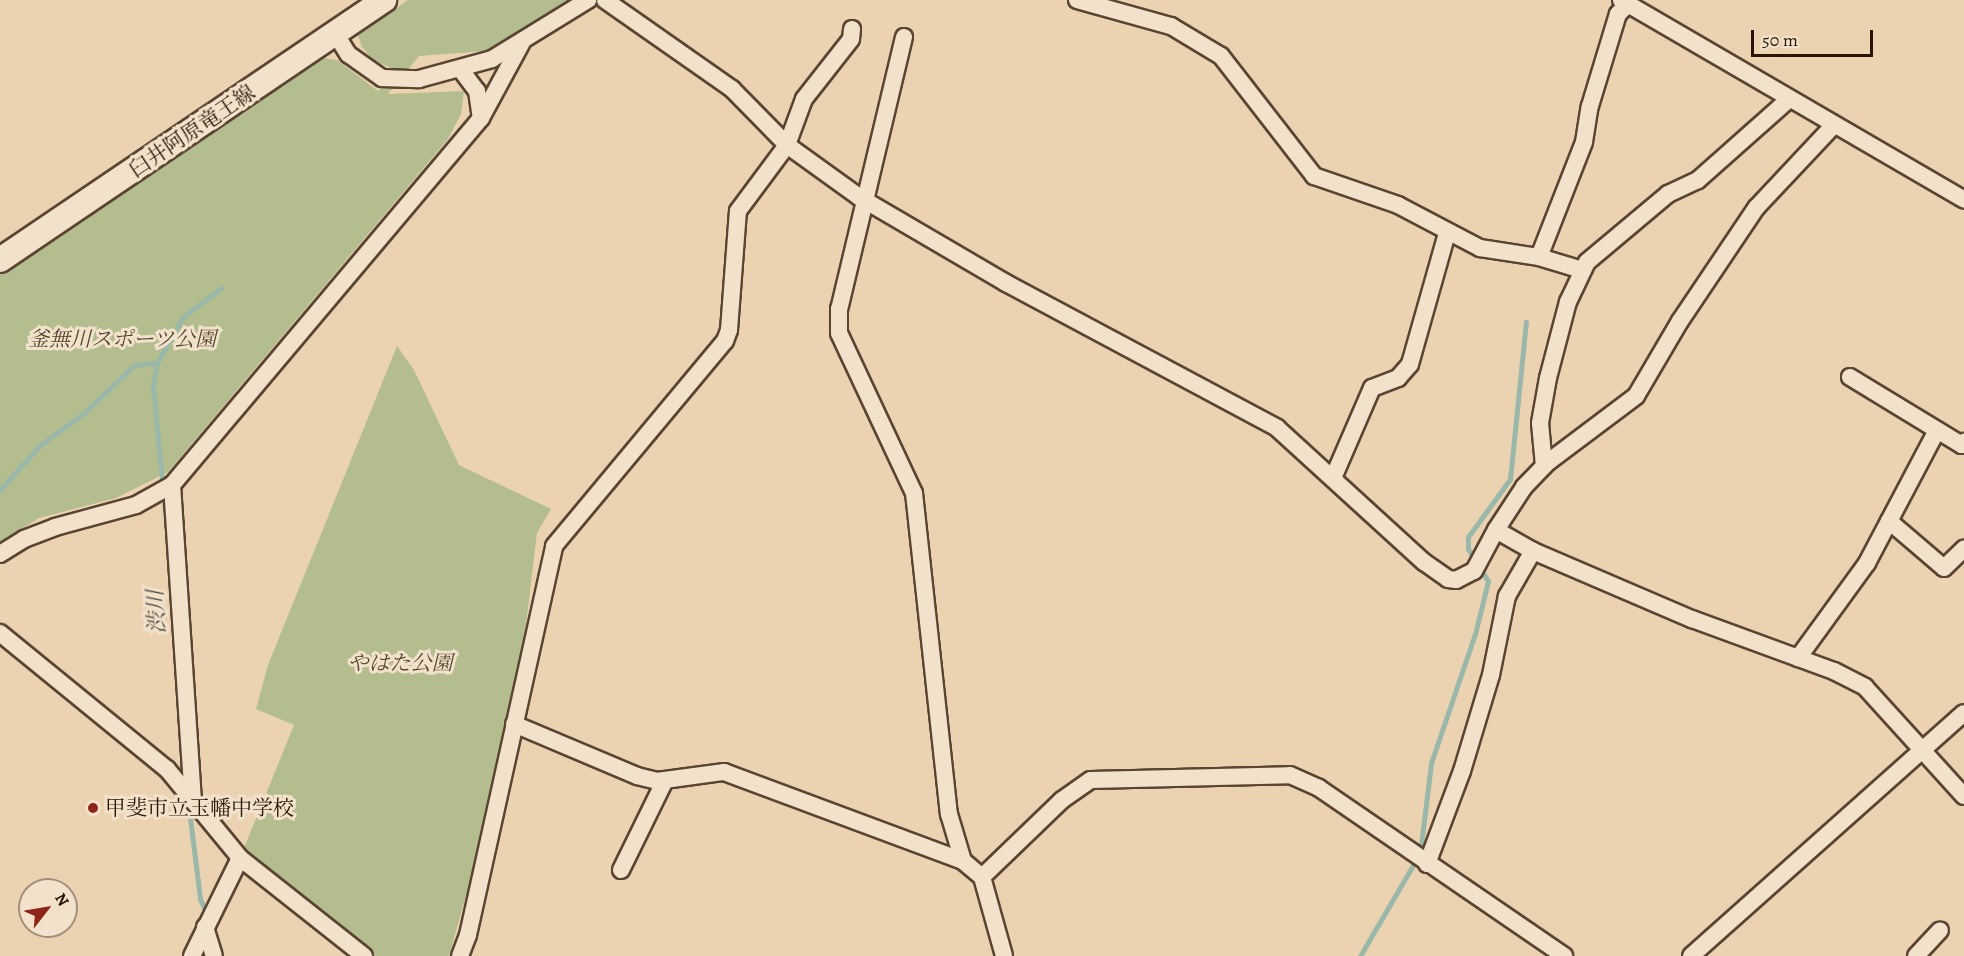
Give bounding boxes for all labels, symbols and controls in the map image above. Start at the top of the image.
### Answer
scale bar [1754,18,1876,56]
text: 50 m [1762,28,1798,52]
street label: 臼井阿原竜王線 [124,79,260,183]
park label: 釜無川スポーツ公園 [28,326,216,352]
water label: 渋川 [143,589,171,635]
park label: やはた公園 [348,650,452,676]
place label: 甲斐市立玉幡中学校 [105,795,294,821]
marker: 甲斐市立玉幡中学校 [86,801,100,815]
north arrow [18,878,78,938]
text: N [49,889,74,910]

